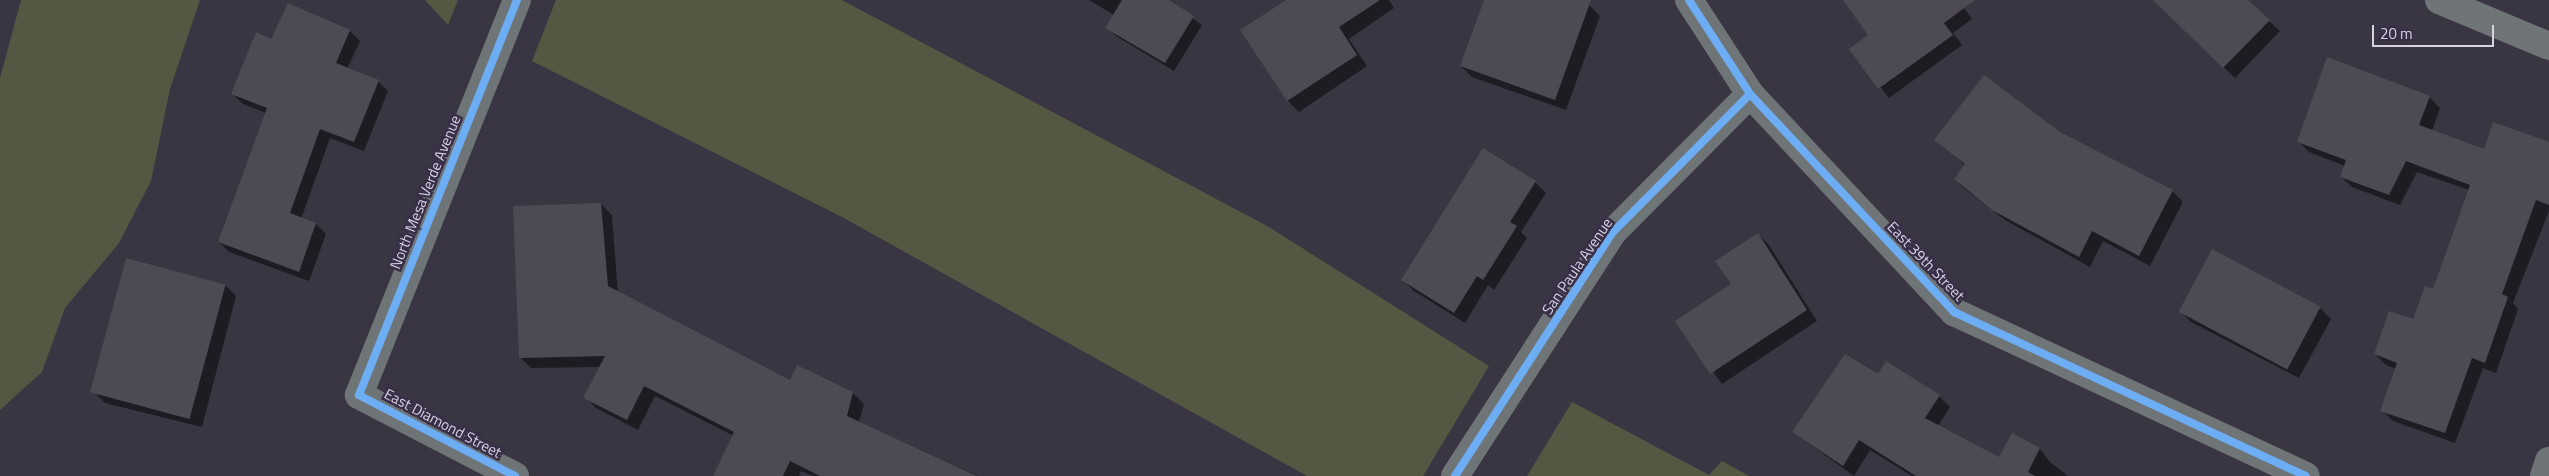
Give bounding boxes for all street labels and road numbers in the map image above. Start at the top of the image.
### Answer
street label: North Mesa Verde Avenue [386,112,464,272]
street label: San Paula Avenue [1538,214,1616,318]
street label: East 39th Street [1884,218,1968,304]
street label: East Diamond Street [381,384,505,462]

